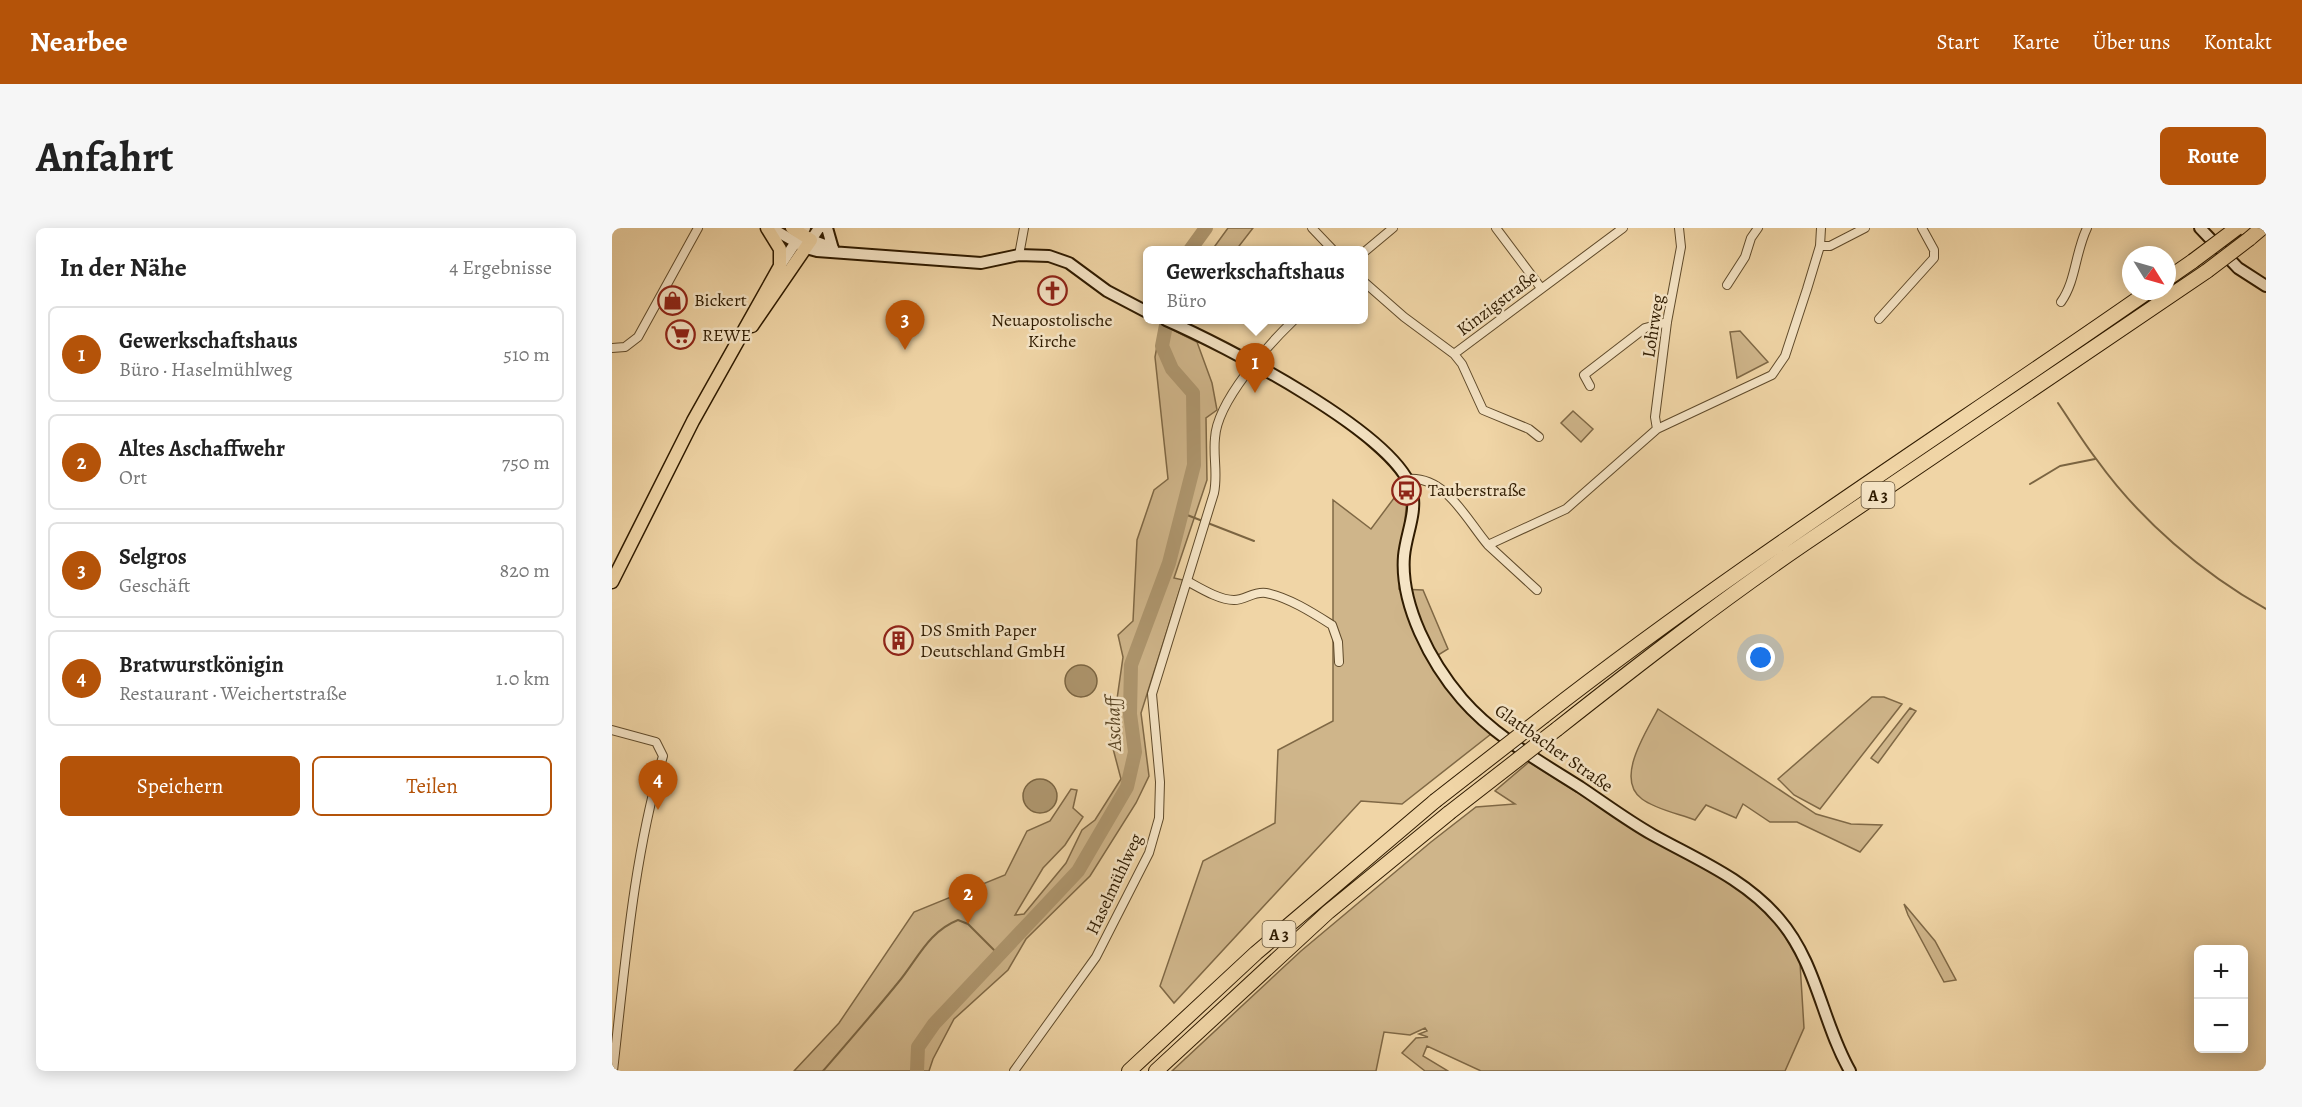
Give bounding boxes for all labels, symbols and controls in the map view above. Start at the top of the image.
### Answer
text: Nearbee [30,23,128,61]
text: Start [1937,28,1979,56]
text: Karte [2012,28,2060,56]
text: Über uns [2093,28,2170,56]
text: Kontakt [2203,28,2272,56]
button: Route [2160,127,2266,185]
text: Anfahrt [36,128,173,185]
popup [1143,246,1368,324]
north arrow [2122,246,2176,300]
text: In der Nähe [60,250,187,285]
text: 4 Ergebnisse [449,254,552,281]
text: Gewerkschaftshaus [1166,257,1345,287]
street label: Kinzigstraße [1452,265,1542,341]
church icon: Neuapostolische Kirche [1036,275,1068,307]
shop icon: Bickert [657,284,689,316]
text: Büro [1166,287,1206,314]
place label: Bickert [694,288,747,312]
street label: Lohrweg [1636,292,1670,360]
pin: 3 [886,300,924,350]
place label: Neuapostolische Kirche [991,308,1113,353]
supermarket icon: REWE [665,319,697,351]
place label: REWE [702,323,751,347]
text: Gewerkschaftshaus [119,326,298,356]
text: 1 [78,341,85,368]
text: 510 m [503,341,550,368]
pin: 1 [1236,344,1274,393]
text: Büro · Haselmühlweg [119,356,293,383]
text: Altes Aschaffwehr [119,434,285,464]
text: 2 [77,449,86,476]
text: 750 m [502,449,550,476]
text: Ort [119,464,147,491]
bus stop icon: Tauberstraße [1391,474,1423,506]
place label: Tauberstraße [1428,478,1526,502]
road number: A 3 [1862,482,1894,508]
text: Selgros [119,542,187,572]
text: 3 [77,557,86,584]
text: 820 m [500,557,550,584]
text: Geschäft [119,572,190,599]
place label: DS Smith Paper Deutschland GmbH [920,618,1066,663]
building icon: DS Smith Paper Deutschland GmbH [883,624,915,656]
your location [1746,643,1775,672]
text: Bratwurstkönigin [119,650,284,680]
text: 4 [77,665,86,692]
text: 1.0 km [496,665,550,692]
text: Restaurant · Weichertstraße [119,680,347,707]
water label: Aschaff [1099,693,1128,752]
street label: Glattbacher Straße [1490,698,1618,798]
button: Speichern [60,756,300,816]
button: Teilen [312,756,552,816]
pin: 4 [638,760,678,810]
street label: Haselmühlweg [1080,829,1148,939]
pin: 2 [948,874,988,924]
road number: A 3 [1262,921,1296,947]
map controls [2194,945,2248,1053]
button: + [2194,945,2248,999]
button: − [2194,999,2248,1053]

